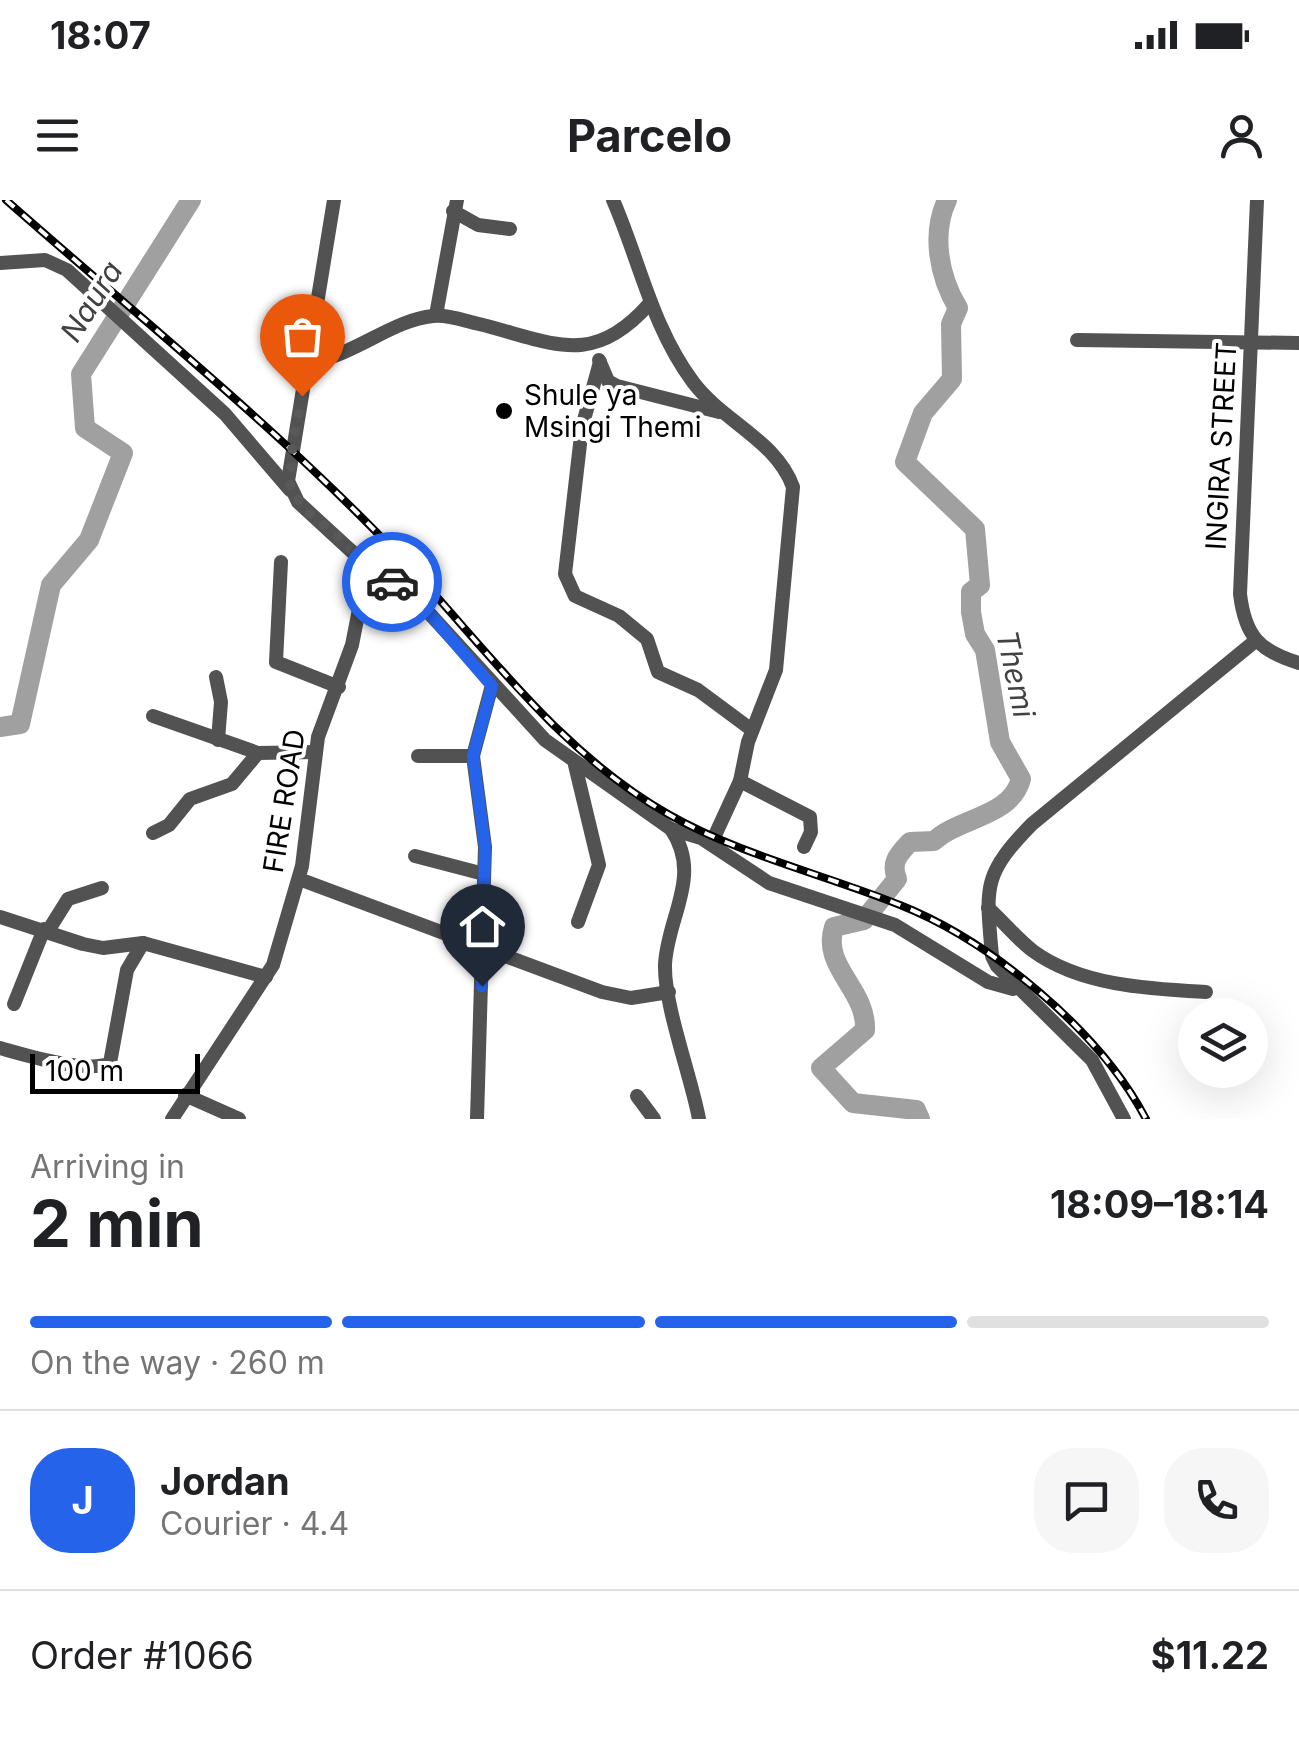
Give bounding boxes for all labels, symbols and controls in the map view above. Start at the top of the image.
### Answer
text: 18:07 [50,12,151,58]
icon: menu [30,108,85,163]
text: Parcelo [567,108,732,163]
icon: person [1214,108,1269,163]
water label: Naura [52,254,130,348]
pin [260,294,345,397]
icon: bag [275,309,330,364]
street label: INGIRA STREET [1199,341,1243,551]
place label: Shule ya Msingi Themi [524,378,702,444]
marker: Shule ya Msingi Themi [493,400,515,422]
courier [342,532,442,632]
icon: car [365,555,420,610]
water label: Themi [989,627,1043,721]
street label: FIRE ROAD [256,727,312,875]
pin [440,884,525,987]
icon: home [455,899,510,954]
map controls [1178,998,1268,1088]
button: layers [1178,998,1268,1088]
scale bar [30,1049,200,1094]
text: 100 m [45,1054,124,1088]
text: Arriving in [30,1147,185,1186]
text: 18:09–18:14 [1050,1181,1269,1227]
text: 2 min [30,1184,204,1263]
text: On the way · 260 m [30,1343,325,1382]
button: chat [1034,1448,1139,1553]
button: phone [1164,1448,1269,1553]
text: Jordan [160,1458,290,1504]
text: J [71,1477,94,1523]
text: Courier · 4.4 [160,1504,349,1543]
text: Order #1066 [30,1632,254,1678]
text: $11.22 [1151,1632,1269,1678]

